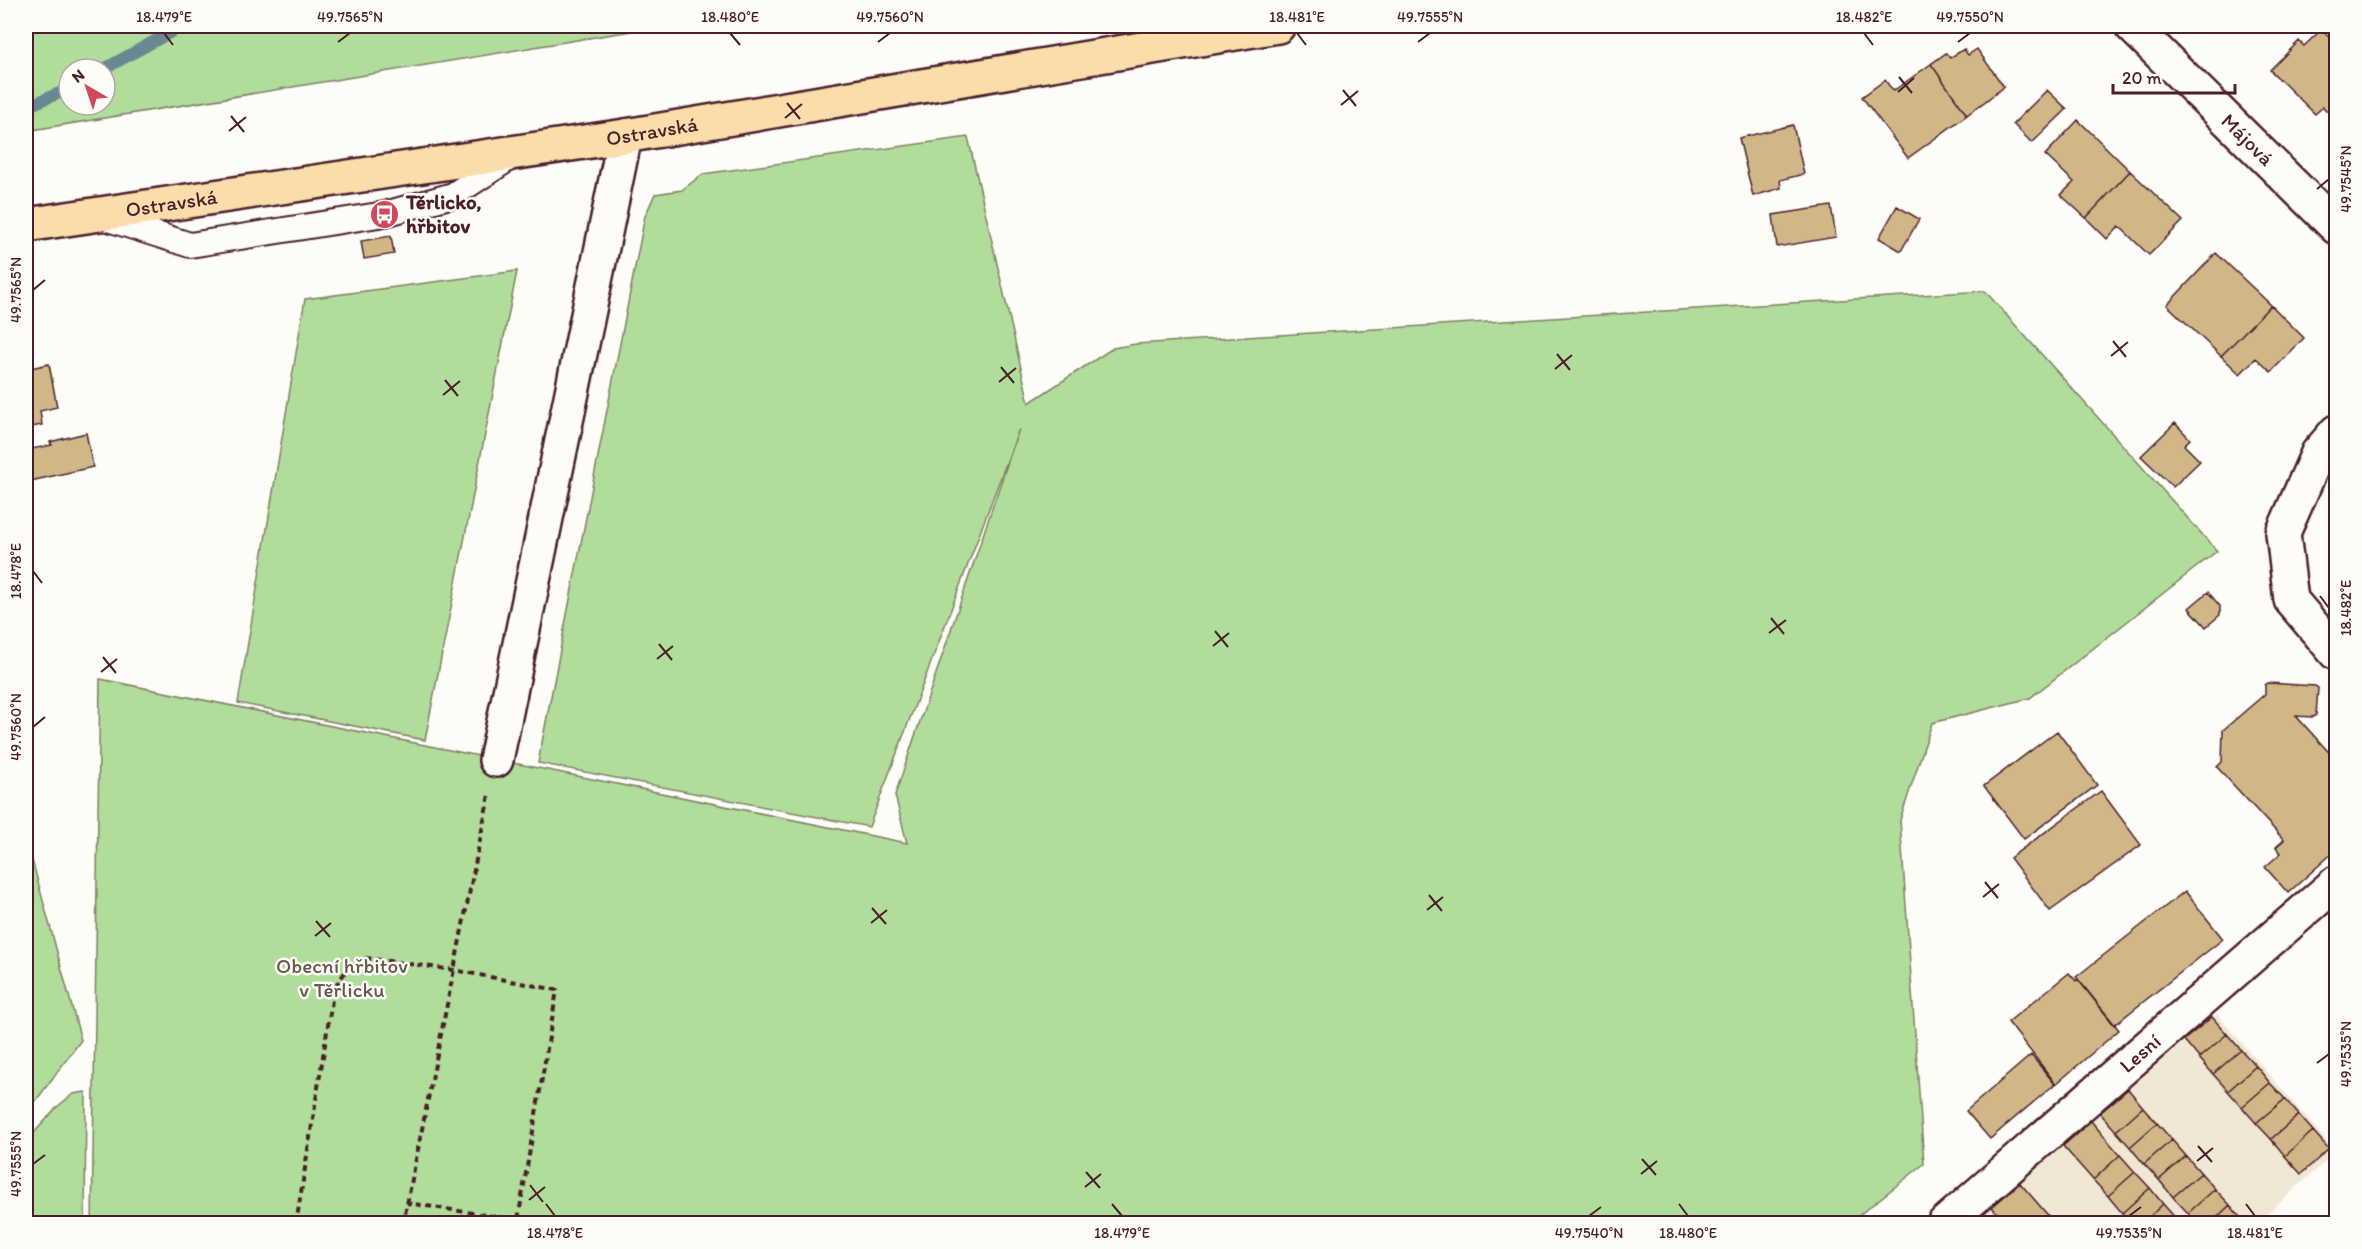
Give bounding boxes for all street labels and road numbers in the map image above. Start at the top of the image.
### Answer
street label: Májová [2216,108,2279,171]
street label: Ostravská [604,111,700,151]
street label: Ostravská [124,184,219,222]
street label: Lesní [2114,1028,2166,1078]

